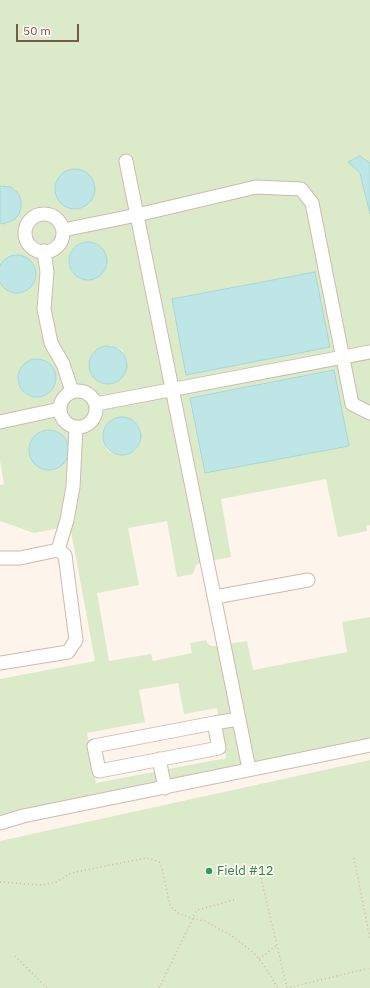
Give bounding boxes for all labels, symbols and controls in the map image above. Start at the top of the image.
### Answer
scale bar [18,16,81,42]
text: 50 m [23,23,51,38]
place label: Field #12 [217,863,274,879]
marker: Field #12 [204,866,214,876]

